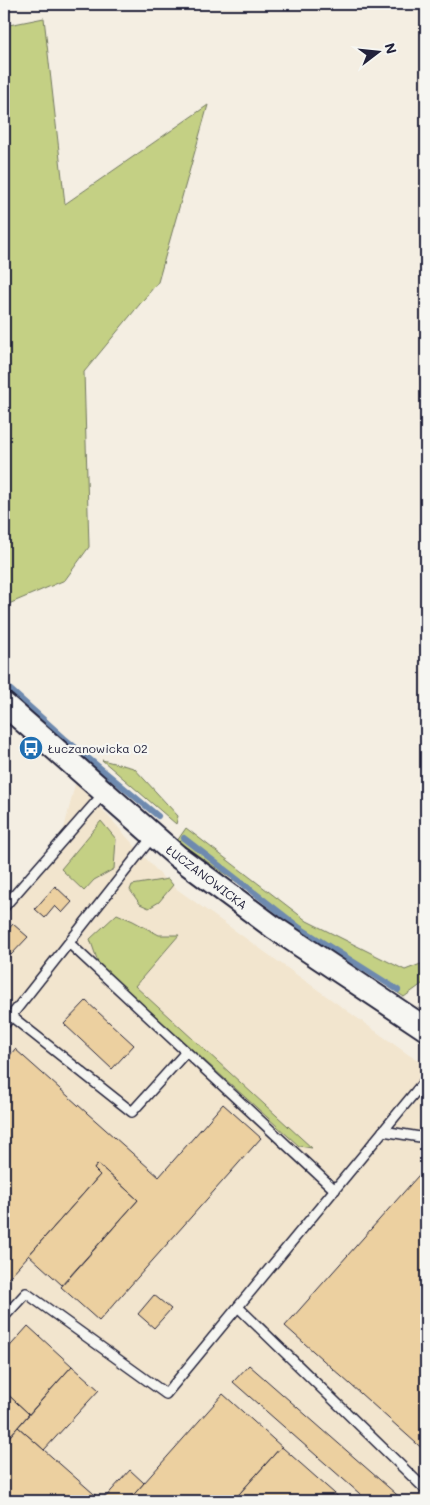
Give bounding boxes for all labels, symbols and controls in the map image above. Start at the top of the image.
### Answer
north arrow [352,28,402,78]
text: N [380,41,402,56]
bus stop icon: Łuczanowicka 02 [18,735,44,761]
place label: Łuczanowicka 02 [48,740,148,756]
street label: ŁUCZANOWICKA [163,841,251,913]

